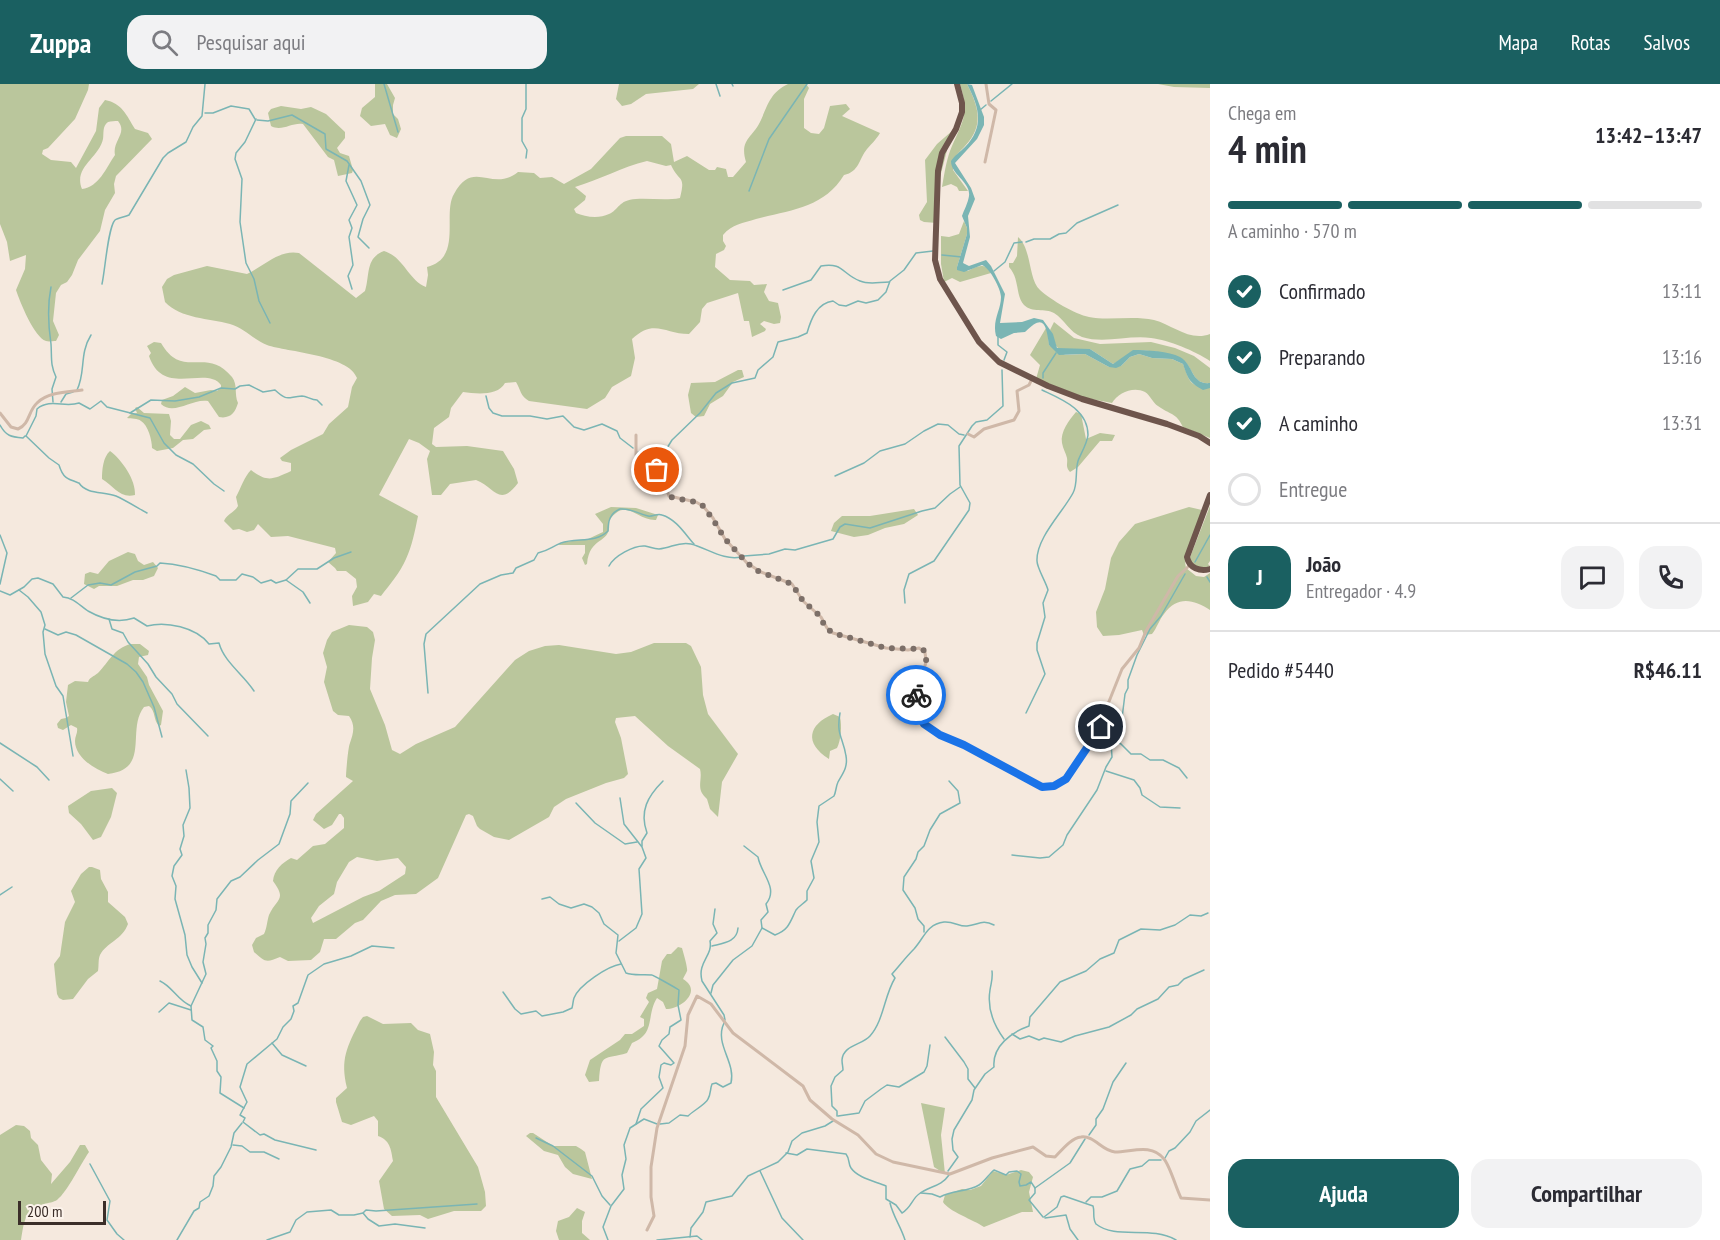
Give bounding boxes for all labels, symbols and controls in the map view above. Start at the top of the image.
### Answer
search box [127,15,547,69]
text: Zuppa [30,24,91,61]
icon: search [148,26,181,59]
text: Pesquisar aqui [196,28,306,56]
text: Mapa [1498,29,1538,56]
text: Rotas [1571,29,1610,56]
text: Salvos [1643,29,1690,56]
text: Chega em [1228,100,1296,126]
text: 13:42–13:47 [1595,121,1702,149]
text: 4 min [1228,123,1307,174]
text: A caminho · 570 m [1228,218,1357,244]
icon: check [1228,275,1261,308]
text: Confirmado [1279,277,1365,305]
text: 13:11 [1662,278,1702,304]
icon: check [1228,341,1261,374]
text: Preparando [1279,343,1365,371]
text: 13:16 [1662,344,1702,370]
icon: check [1228,407,1261,440]
text: A caminho [1279,409,1358,437]
text: 13:31 [1662,410,1702,436]
pin [631,444,682,495]
icon: bag [640,453,673,486]
text: Entregue [1279,475,1347,503]
button: chat [1561,546,1624,609]
button: phone [1639,546,1702,609]
text: João [1306,550,1341,578]
text: J [1256,563,1263,591]
text: Entregador · 4.9 [1306,578,1416,604]
text: Pedido #5440 [1228,656,1334,684]
text: R$46.11 [1634,656,1702,684]
courier [886,665,946,725]
icon: bike [900,679,933,712]
pin [1075,701,1126,752]
icon: home [1084,710,1117,743]
button: Ajuda [1228,1159,1459,1228]
button: Compartilhar [1471,1159,1702,1228]
scale bar [18,1198,106,1226]
text: 200 m [27,1201,62,1221]

